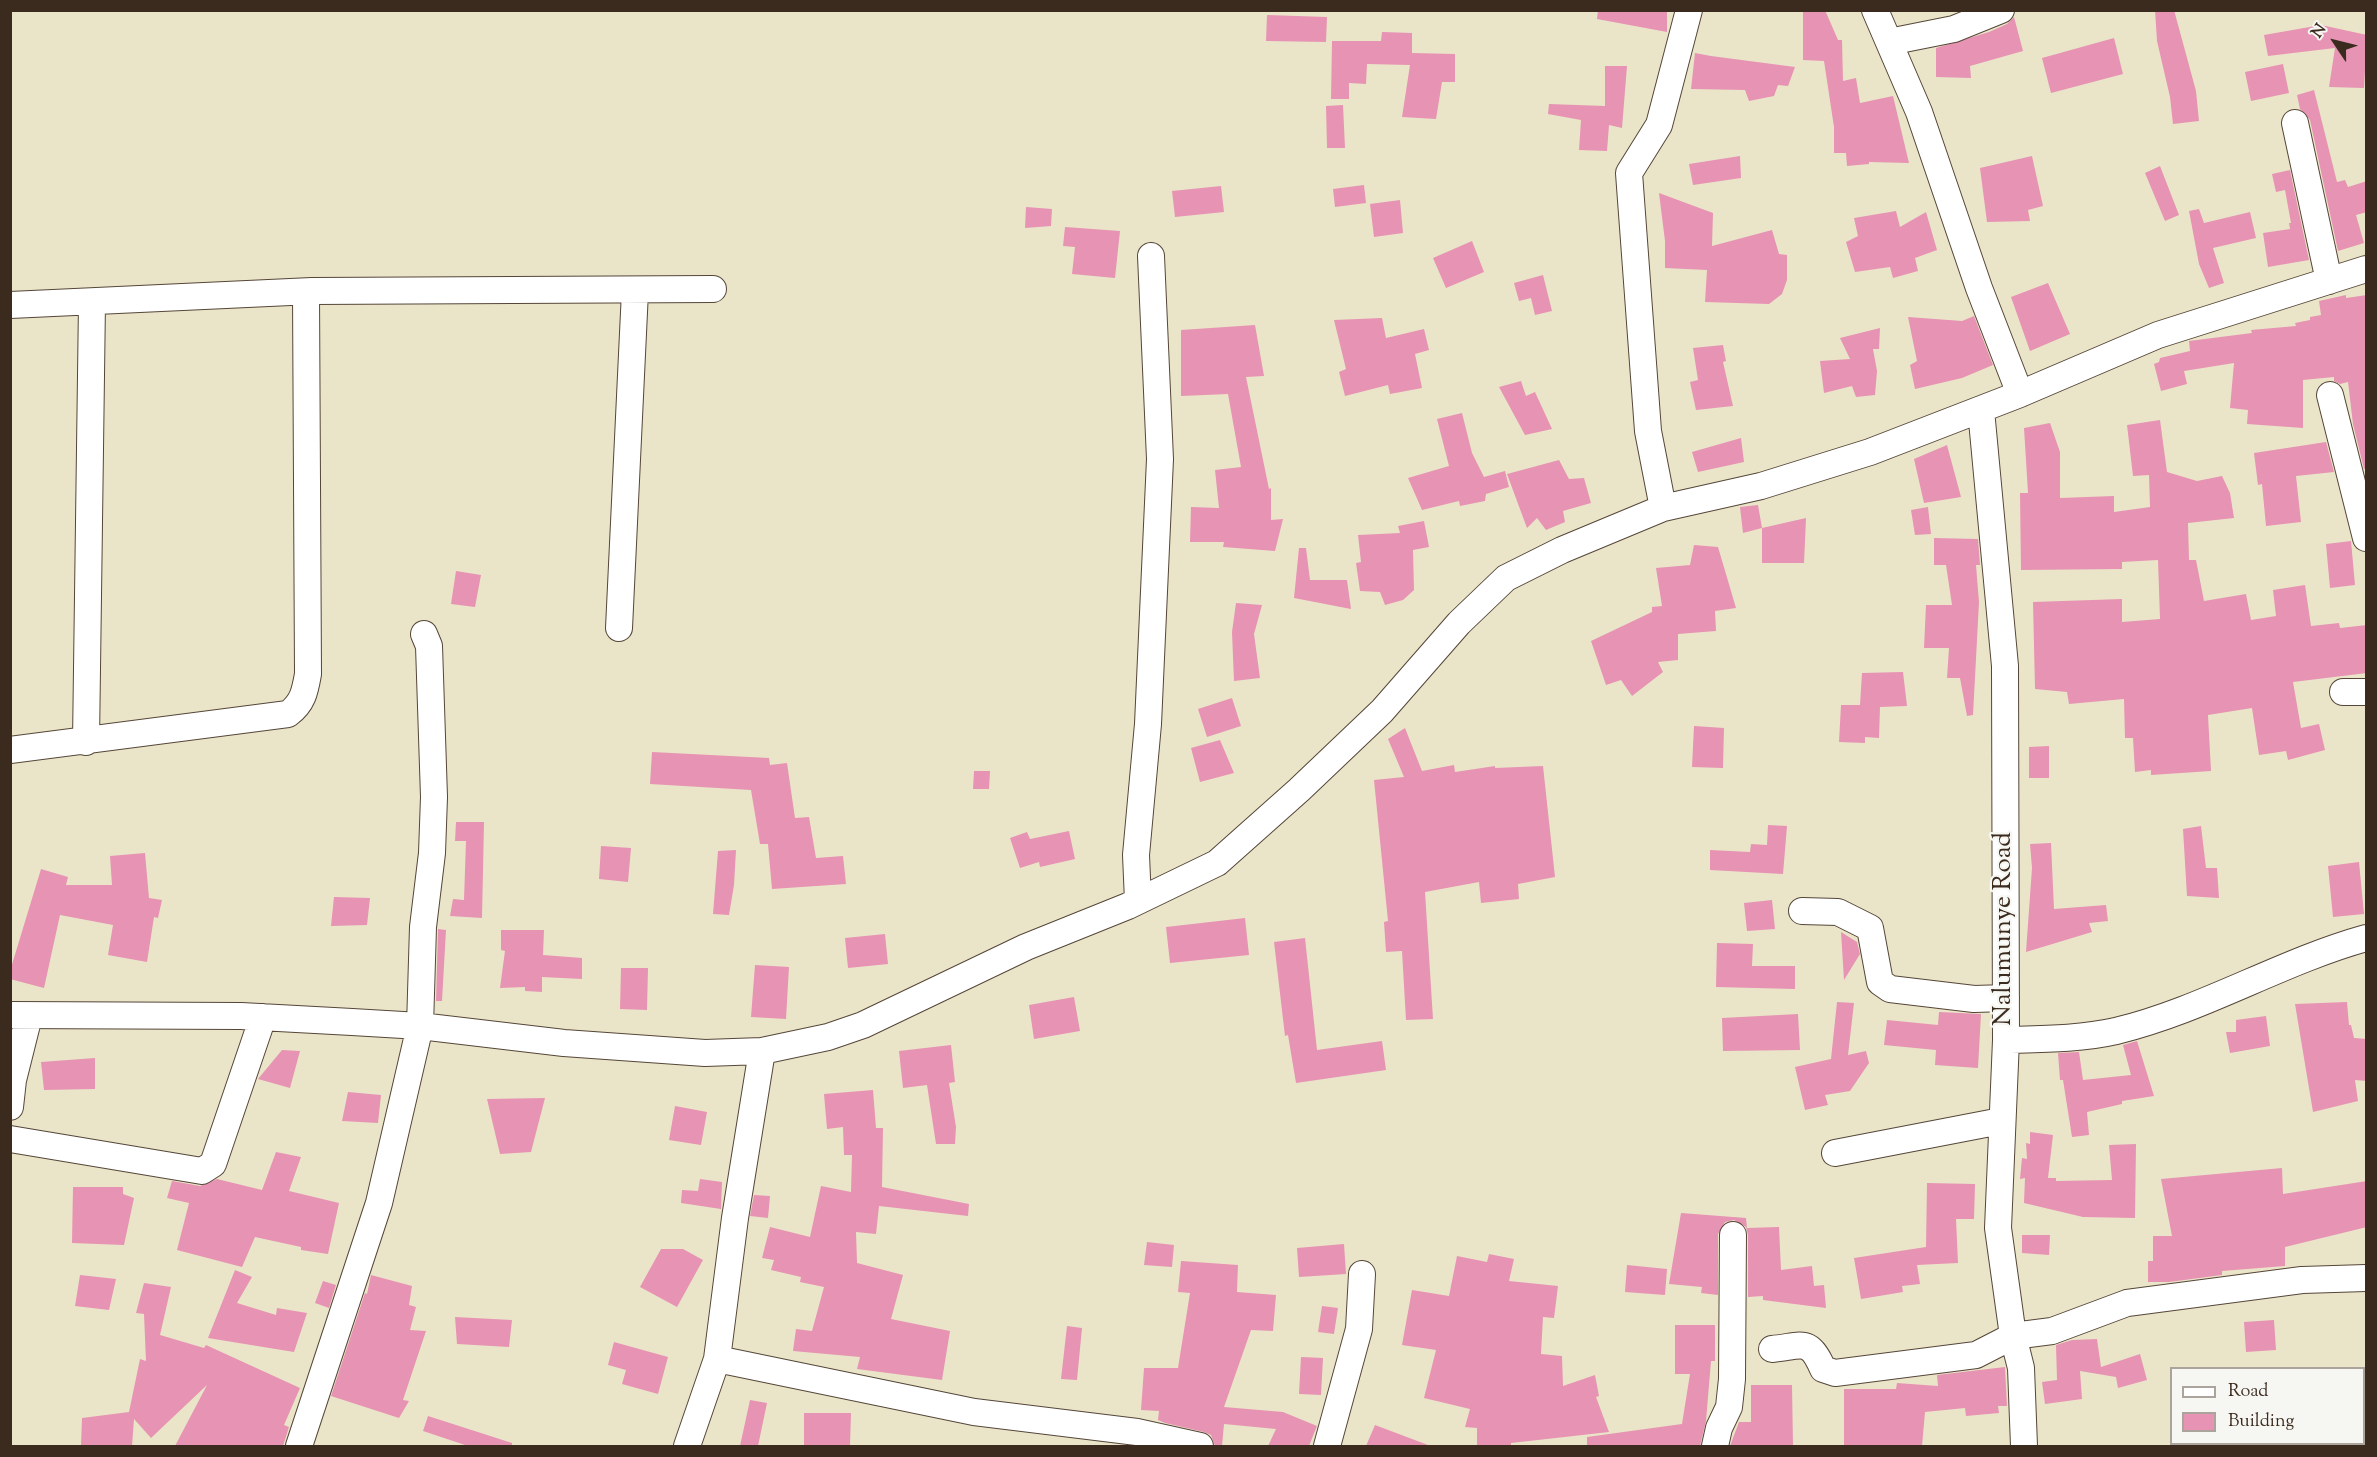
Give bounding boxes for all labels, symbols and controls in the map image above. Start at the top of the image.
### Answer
north arrow [2305,12,2365,72]
text: N [2307,20,2333,43]
street label: Nalumunye Road [1990,832,2022,1026]
legend [2170,1367,2365,1445]
text: Road [2228,1379,2268,1405]
text: Building [2228,1409,2294,1435]

